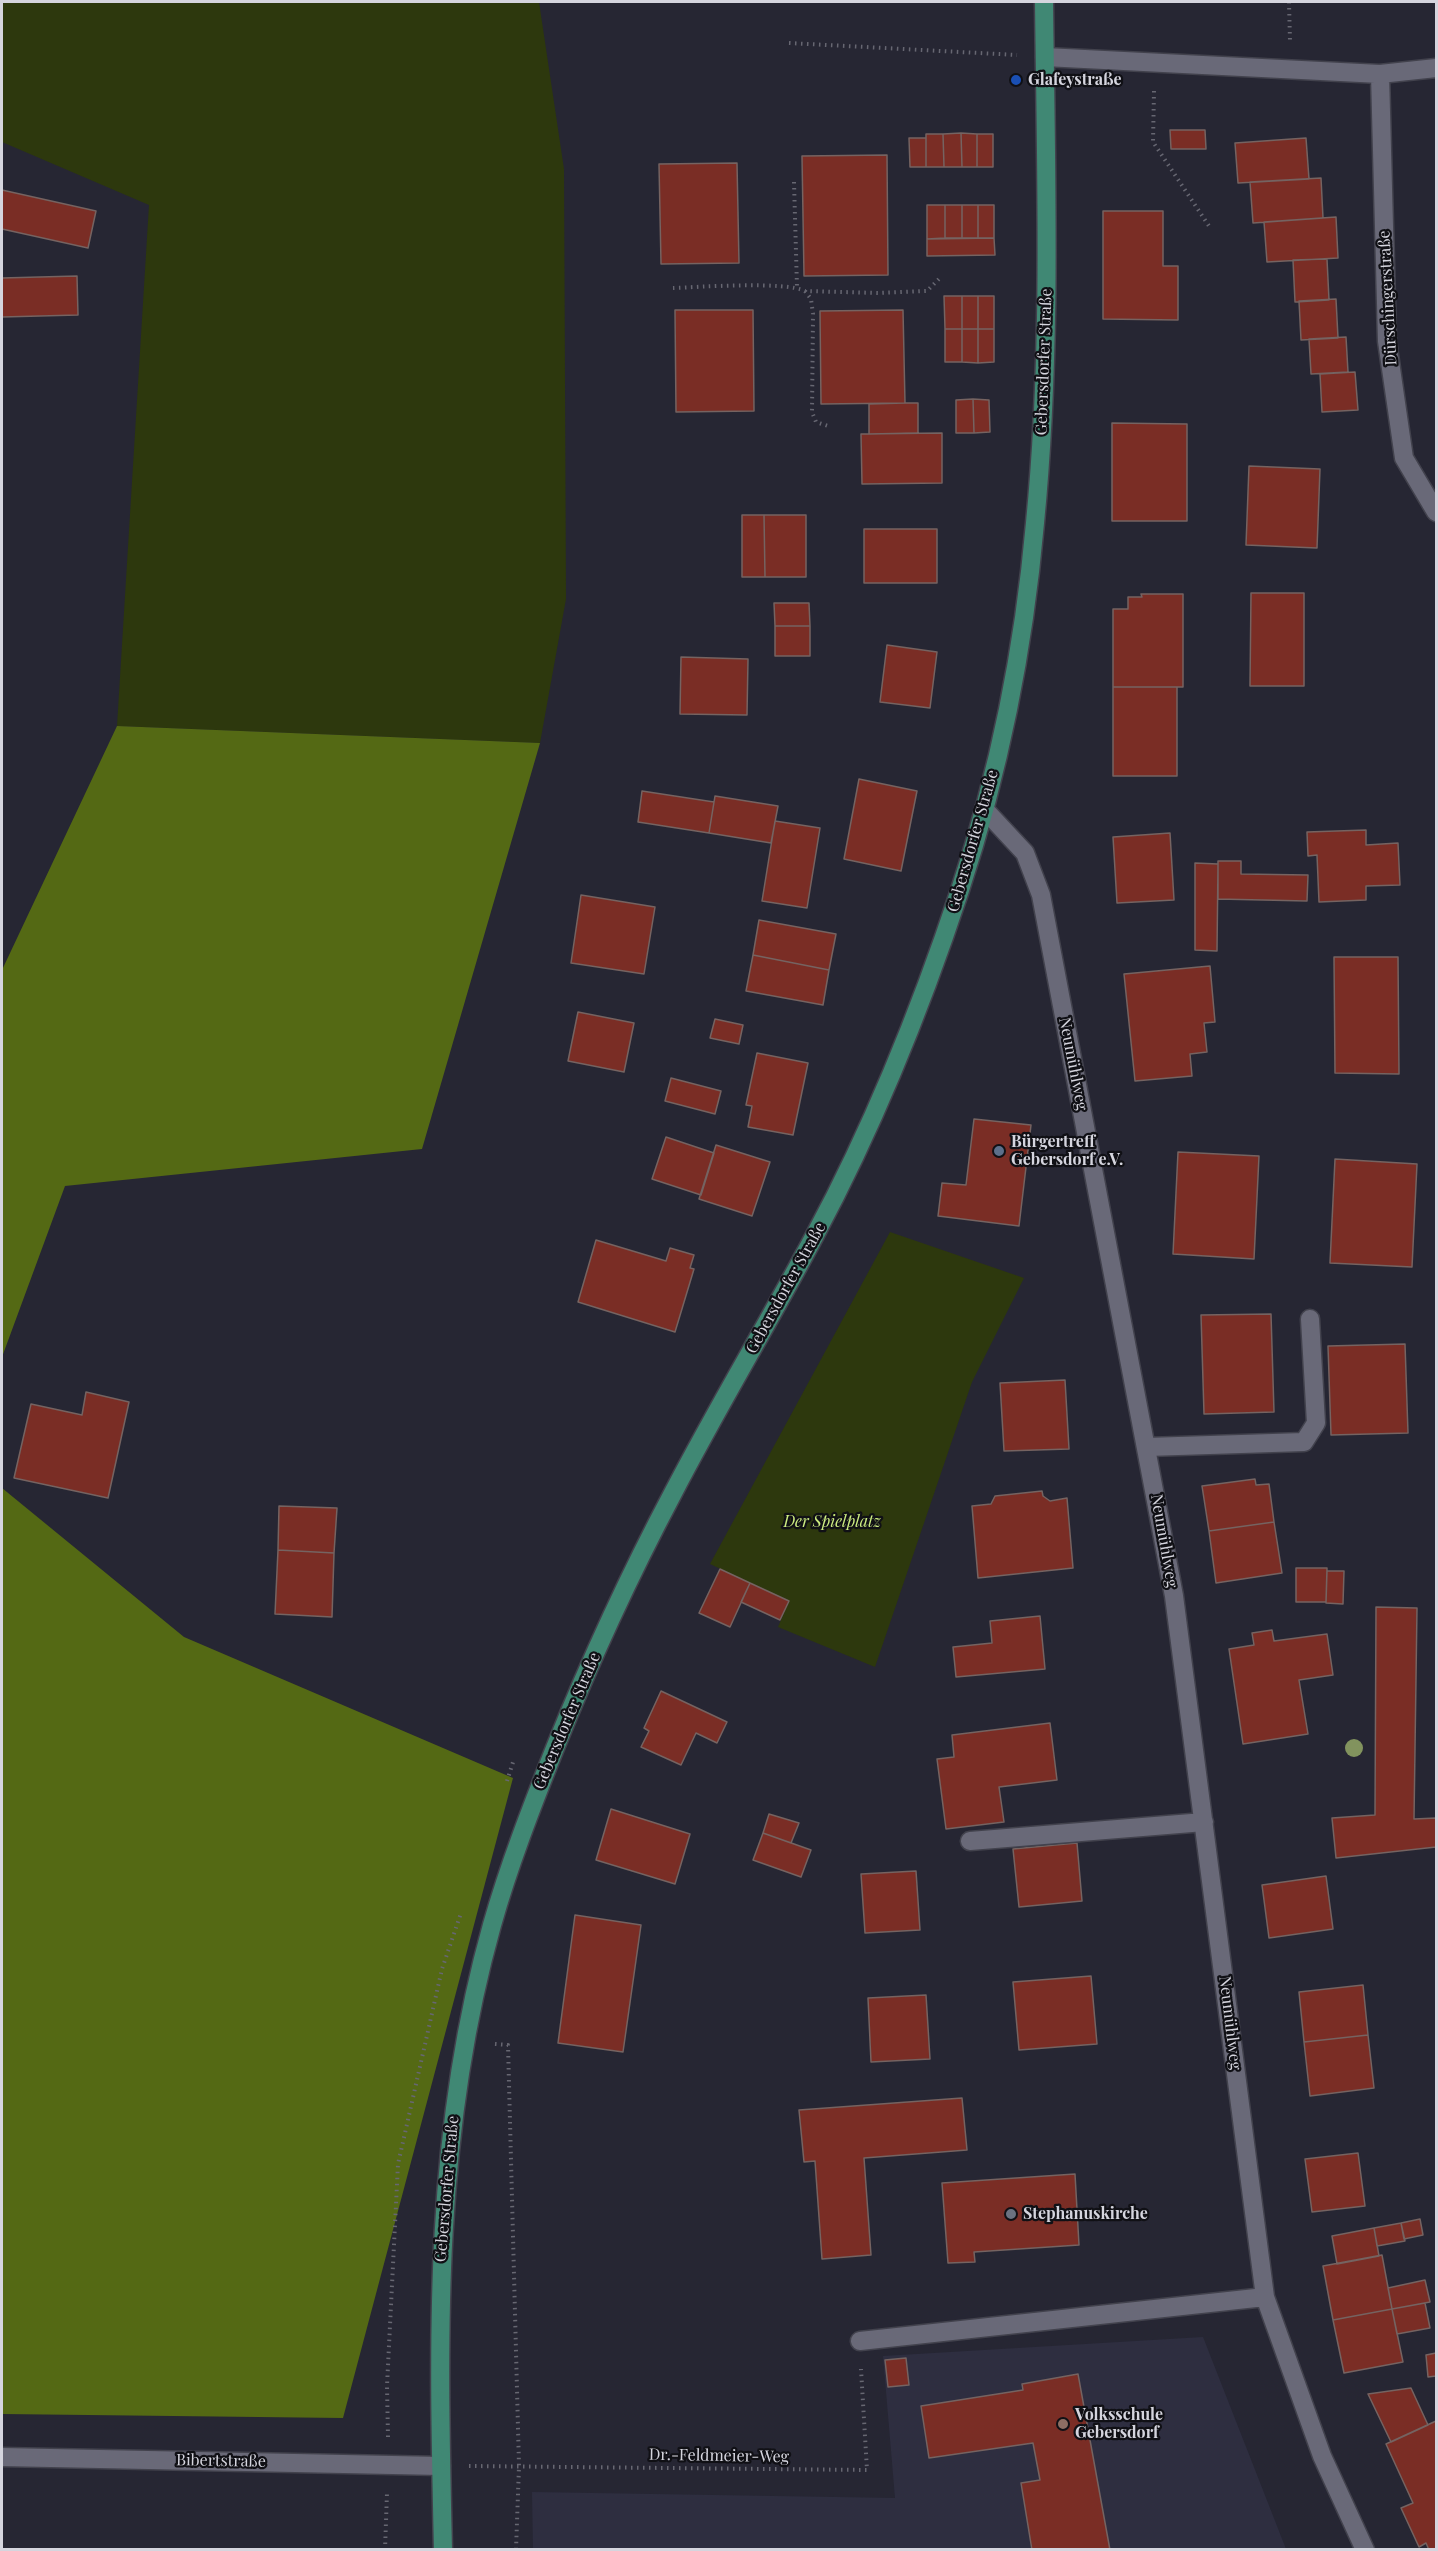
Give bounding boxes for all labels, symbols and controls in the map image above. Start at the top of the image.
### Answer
place label: Glafeystraße [1028,70,1122,90]
marker: Glafeystraße [1009,73,1023,87]
street label: Dürschingerstraße [1375,230,1401,366]
street label: Gebersdorfer Straße [1032,288,1056,436]
street label: Gebersdorfer Straße [944,768,1002,914]
street label: Neumühlweg [1055,1016,1091,1112]
place label: Bürgertreff Gebersdorf e.V. [1011,1132,1123,1170]
marker: Bürgertreff Gebersdorf e.V. [992,1144,1006,1158]
street label: Gebersdorfer Straße [742,1219,830,1357]
street label: Neumühlweg [1146,1493,1182,1589]
park label: Der Spielplatz [783,1512,881,1532]
street label: Gebersdorfer Straße [529,1650,605,1792]
street label: Neumühlweg [1215,1975,1245,2071]
street label: Gebersdorfer Straße [431,2115,463,2263]
place label: Stephanuskirche [1023,2204,1148,2224]
marker: Stephanuskirche [1004,2207,1018,2221]
place label: Volksschule Gebersdorf [1075,2405,1163,2443]
marker: Volksschule Gebersdorf [1056,2417,1070,2431]
street label: Dr.-Feldmeier-Weg [649,2445,789,2467]
street label: Bibertstraße [176,2451,266,2471]

